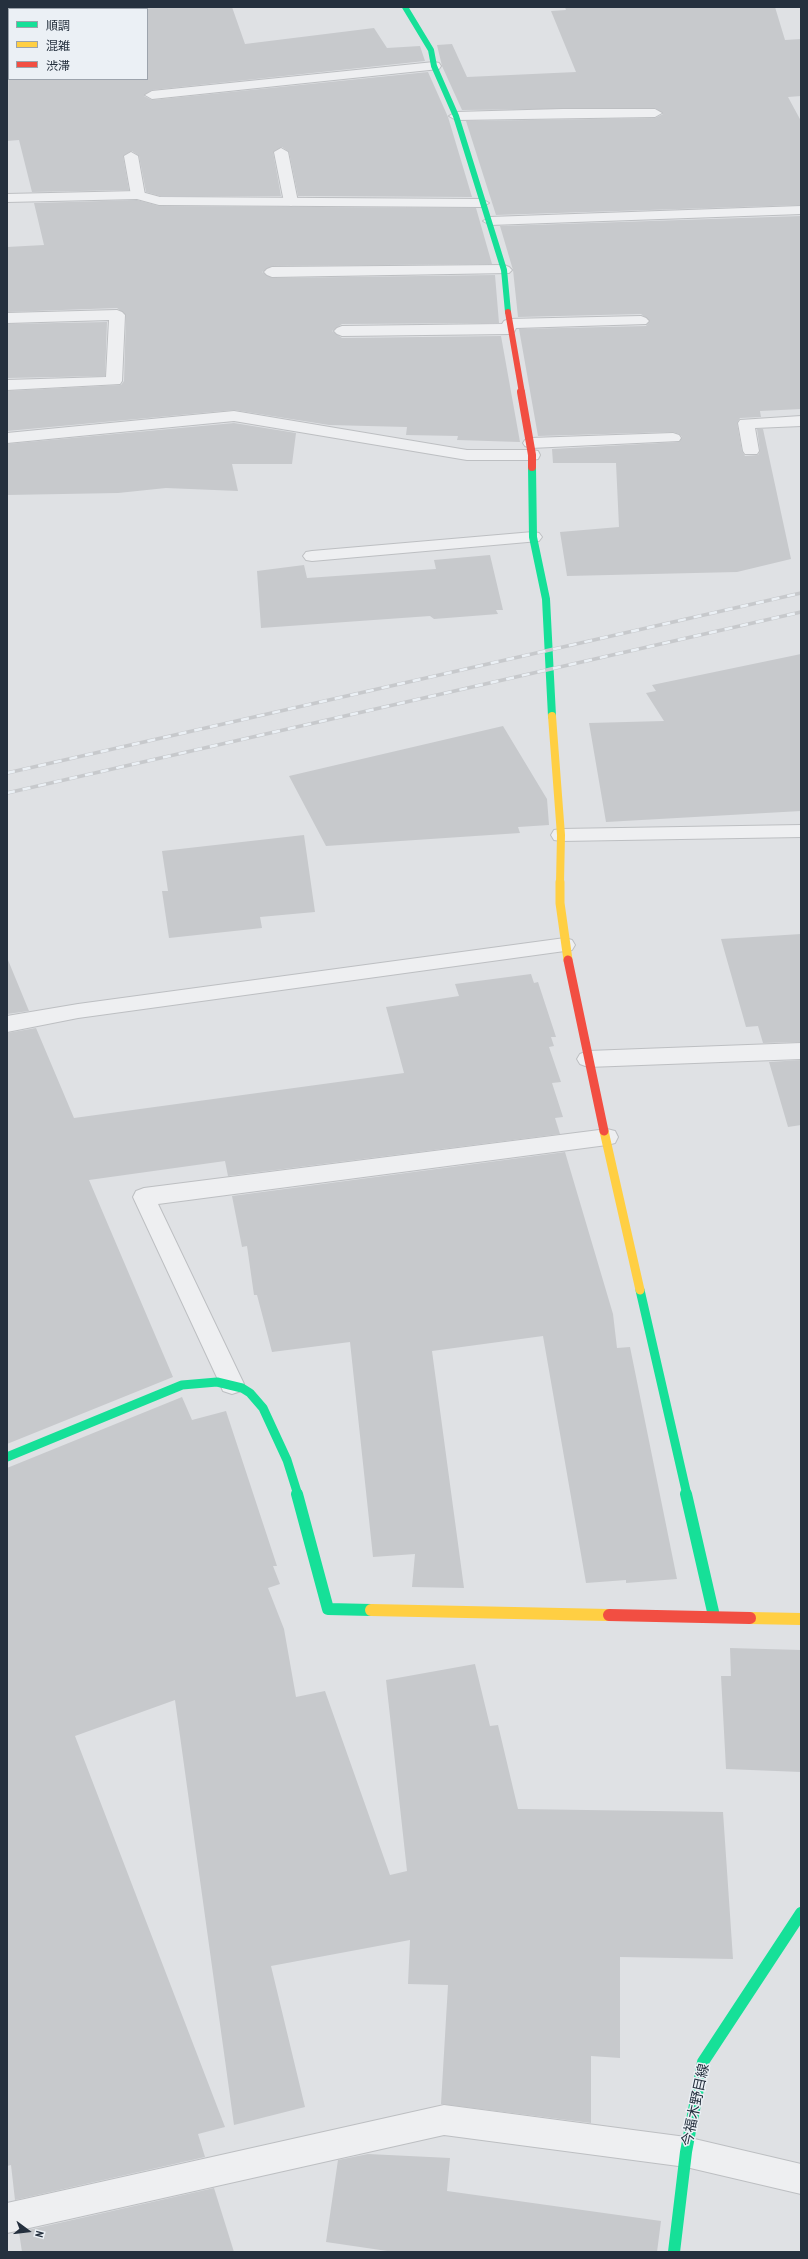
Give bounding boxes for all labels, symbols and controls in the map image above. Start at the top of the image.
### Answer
legend [8,8,148,80]
text: 順調 [46,18,70,33]
text: 混雑 [46,38,70,53]
text: 渋滞 [46,58,70,73]
street label: 今福木野目線 [679,2062,713,2148]
north arrow [8,2211,48,2251]
text: N [32,2229,47,2239]

